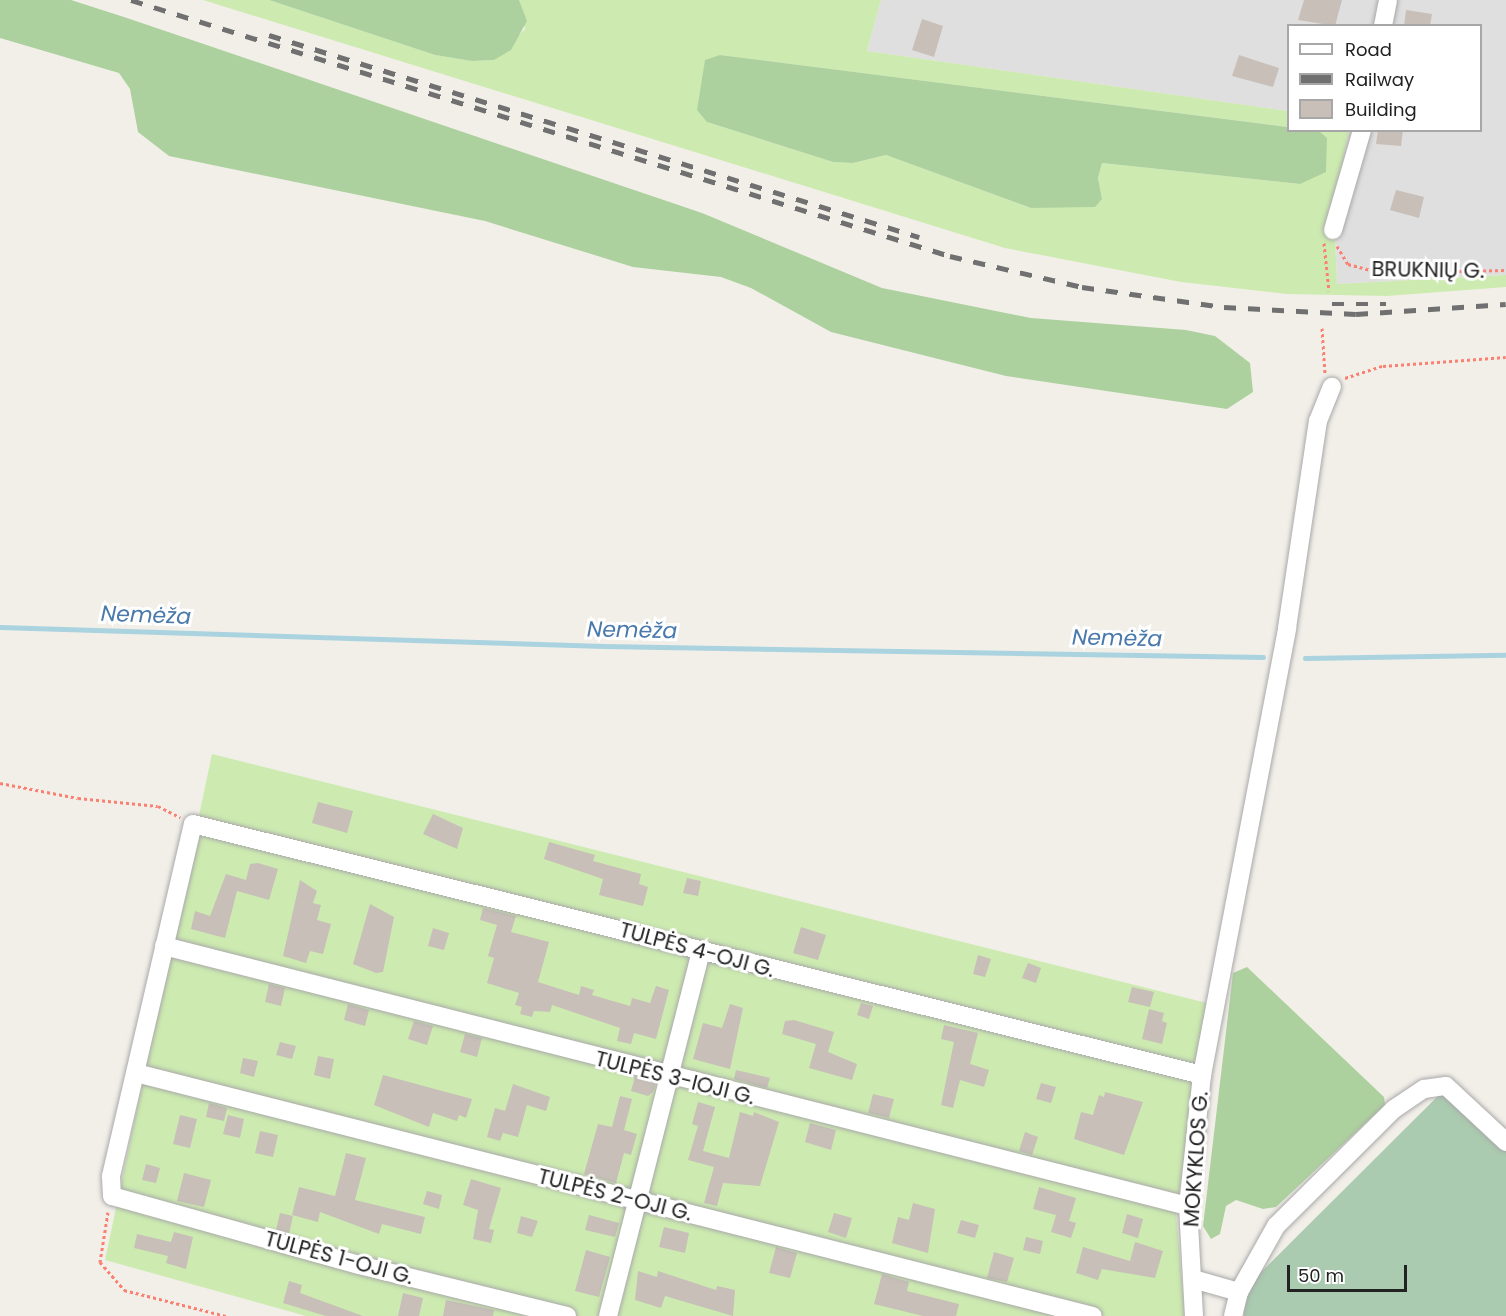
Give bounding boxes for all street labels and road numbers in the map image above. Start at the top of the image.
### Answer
street label: BRUKNIŲ G. [1371,256,1485,284]
street label: TULPĖS 4-OJI G. [617,917,777,983]
street label: TULPĖS 3-IOJI G. [593,1046,757,1110]
street label: MOKYKLOS G. [1179,1090,1213,1228]
street label: TULPĖS 2-OJI G. [535,1164,695,1226]
street label: TULPĖS 1-OJI G. [262,1226,416,1290]

